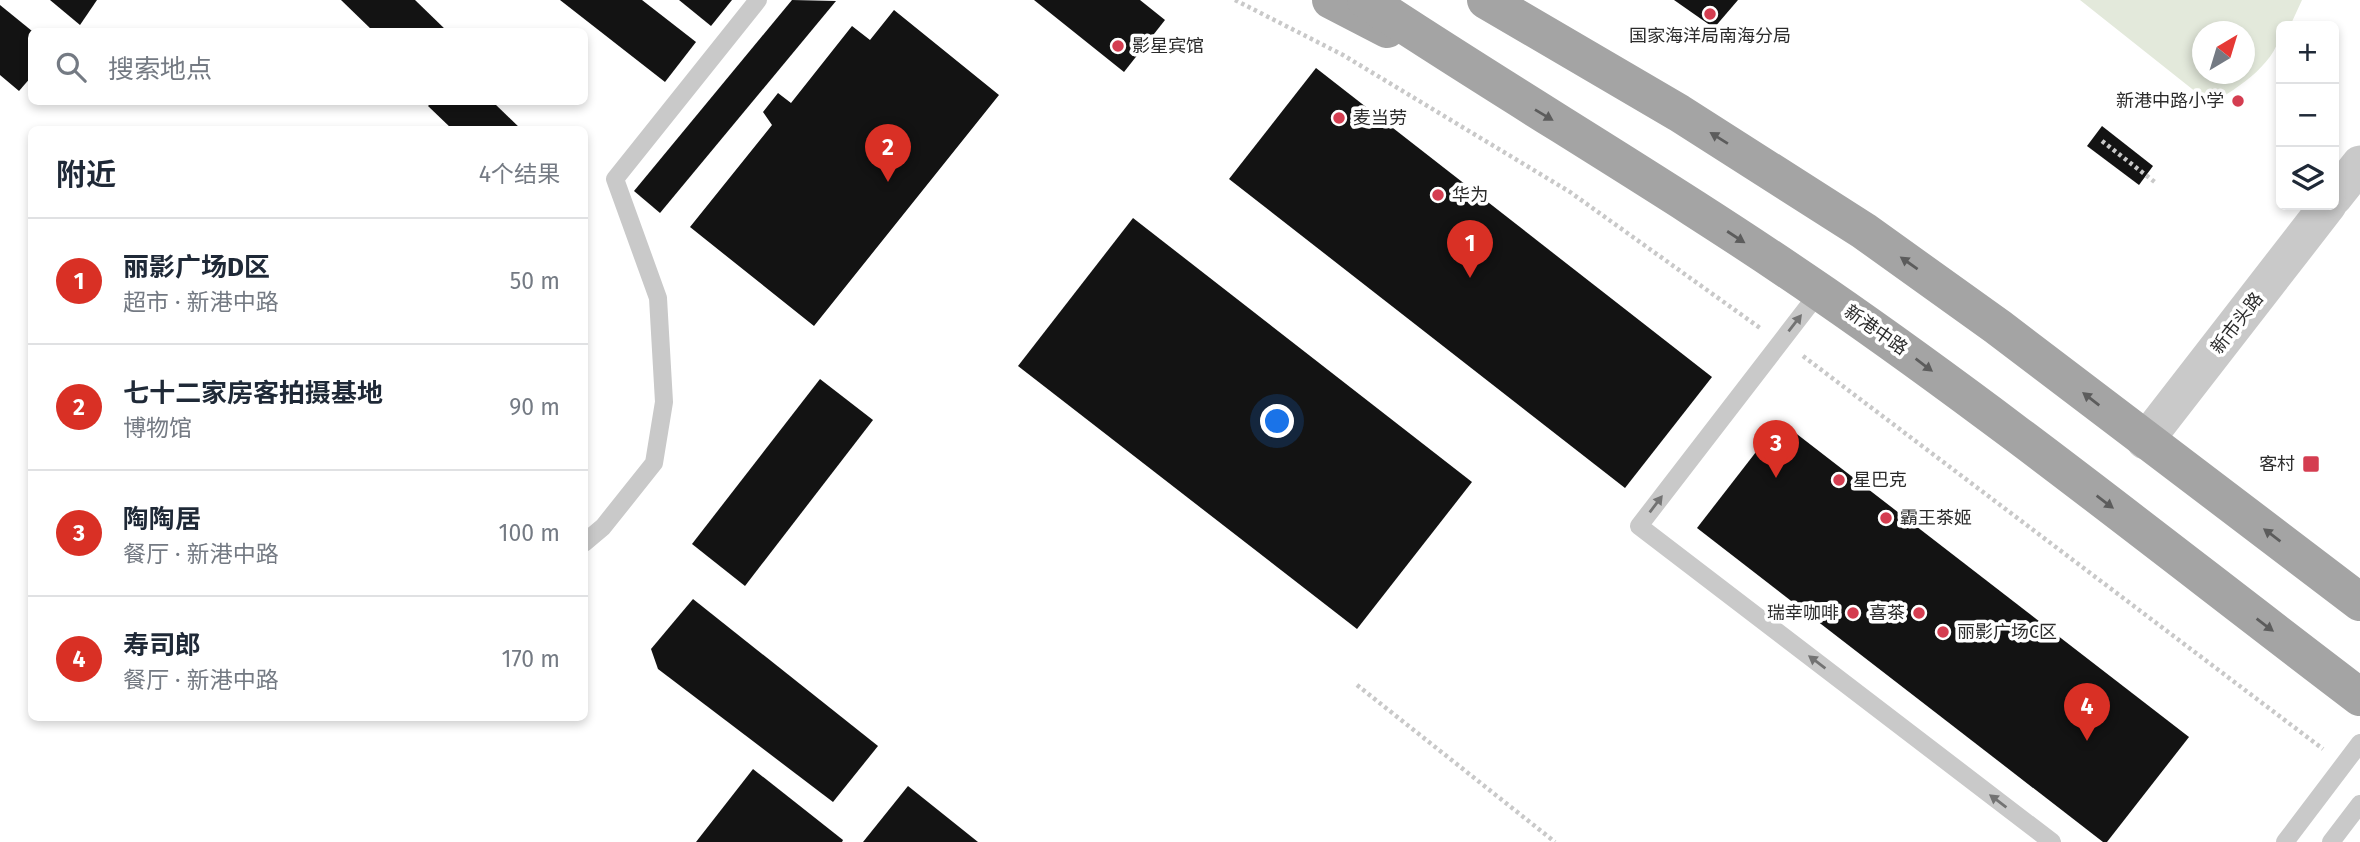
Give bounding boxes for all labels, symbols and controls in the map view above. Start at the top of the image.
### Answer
marker: 国家海洋局南海分局 [1702,6,1718,22]
north arrow [2192,21,2255,84]
map controls [2276,21,2339,210]
button: + [2276,21,2339,84]
place label: 国家海洋局南海分局 [1629,25,1791,47]
search box [28,28,588,105]
place label: 影星宾馆 [1132,35,1204,57]
marker: 影星宾馆 [1110,38,1126,54]
icon: search [52,48,90,86]
text: 搜索地点 [108,54,212,85]
button: − [2276,84,2339,147]
place label: 新港中路小学 [2116,90,2224,112]
marker: 新港中路小学 [2230,93,2246,109]
place label: 麦当劳 [1353,107,1407,129]
one-way arrow [1534,108,1553,121]
marker: 麦当劳 [1331,110,1347,126]
pin: 2 [865,124,911,182]
one-way arrow [1709,131,1729,144]
button: layers [2276,147,2339,210]
text: 附近 [56,157,116,193]
text: 4个结果 [479,160,560,188]
place label: 华为 [1452,184,1488,206]
marker: 华为 [1430,187,1446,203]
pin: 1 [1447,220,1493,278]
one-way arrow [1726,230,1745,243]
text: 丽影广场D区 [123,252,270,283]
one-way arrow [1900,256,1918,270]
text: 1 [74,267,84,295]
text: 50 m [510,267,560,295]
text: 超市 · 新港中路 [123,288,279,316]
street label: 新市头路 [2206,288,2268,358]
street label: 新港中路 [1840,300,1912,360]
one-way arrow [1787,315,1802,333]
one-way arrow [1914,357,1932,372]
text: 七十二家房客拍摄基地 [123,378,383,409]
one-way arrow [2082,392,2100,406]
text: 2 [73,393,85,421]
text: 90 m [509,393,560,421]
your location [1260,404,1294,438]
text: 博物馆 [123,414,192,442]
pin: 3 [1753,420,1799,478]
place label: 客村 [2259,453,2295,475]
marker: 客村 [2301,454,2321,474]
place label: 星巴克 [1853,469,1907,491]
marker: 星巴克 [1831,472,1847,488]
one-way arrow [1649,495,1663,513]
one-way arrow [2096,495,2114,509]
text: 陶陶居 [123,504,201,535]
place label: 霸王茶姬 [1900,507,1972,529]
marker: 霸王茶姬 [1878,510,1894,526]
text: 3 [73,519,85,547]
text: 100 m [499,519,560,547]
one-way arrow [2263,529,2281,543]
text: 餐厅 · 新港中路 [123,540,279,568]
place label: 瑞幸咖啡 [1767,602,1839,624]
place label: 喜茶 [1869,602,1905,624]
marker: 瑞幸咖啡 [1845,605,1861,621]
marker: 喜茶 [1911,605,1927,621]
one-way arrow [2256,618,2274,632]
place label: 丽影广场C区 [1957,621,2057,643]
marker: 丽影广场C区 [1935,624,1951,640]
text: 寿司郎 [123,630,201,661]
text: 4 [73,645,86,673]
text: 170 m [501,645,560,673]
one-way arrow [1808,656,1826,670]
text: 餐厅 · 新港中路 [123,666,279,694]
pin: 4 [2064,683,2110,741]
one-way arrow [1989,794,2007,808]

